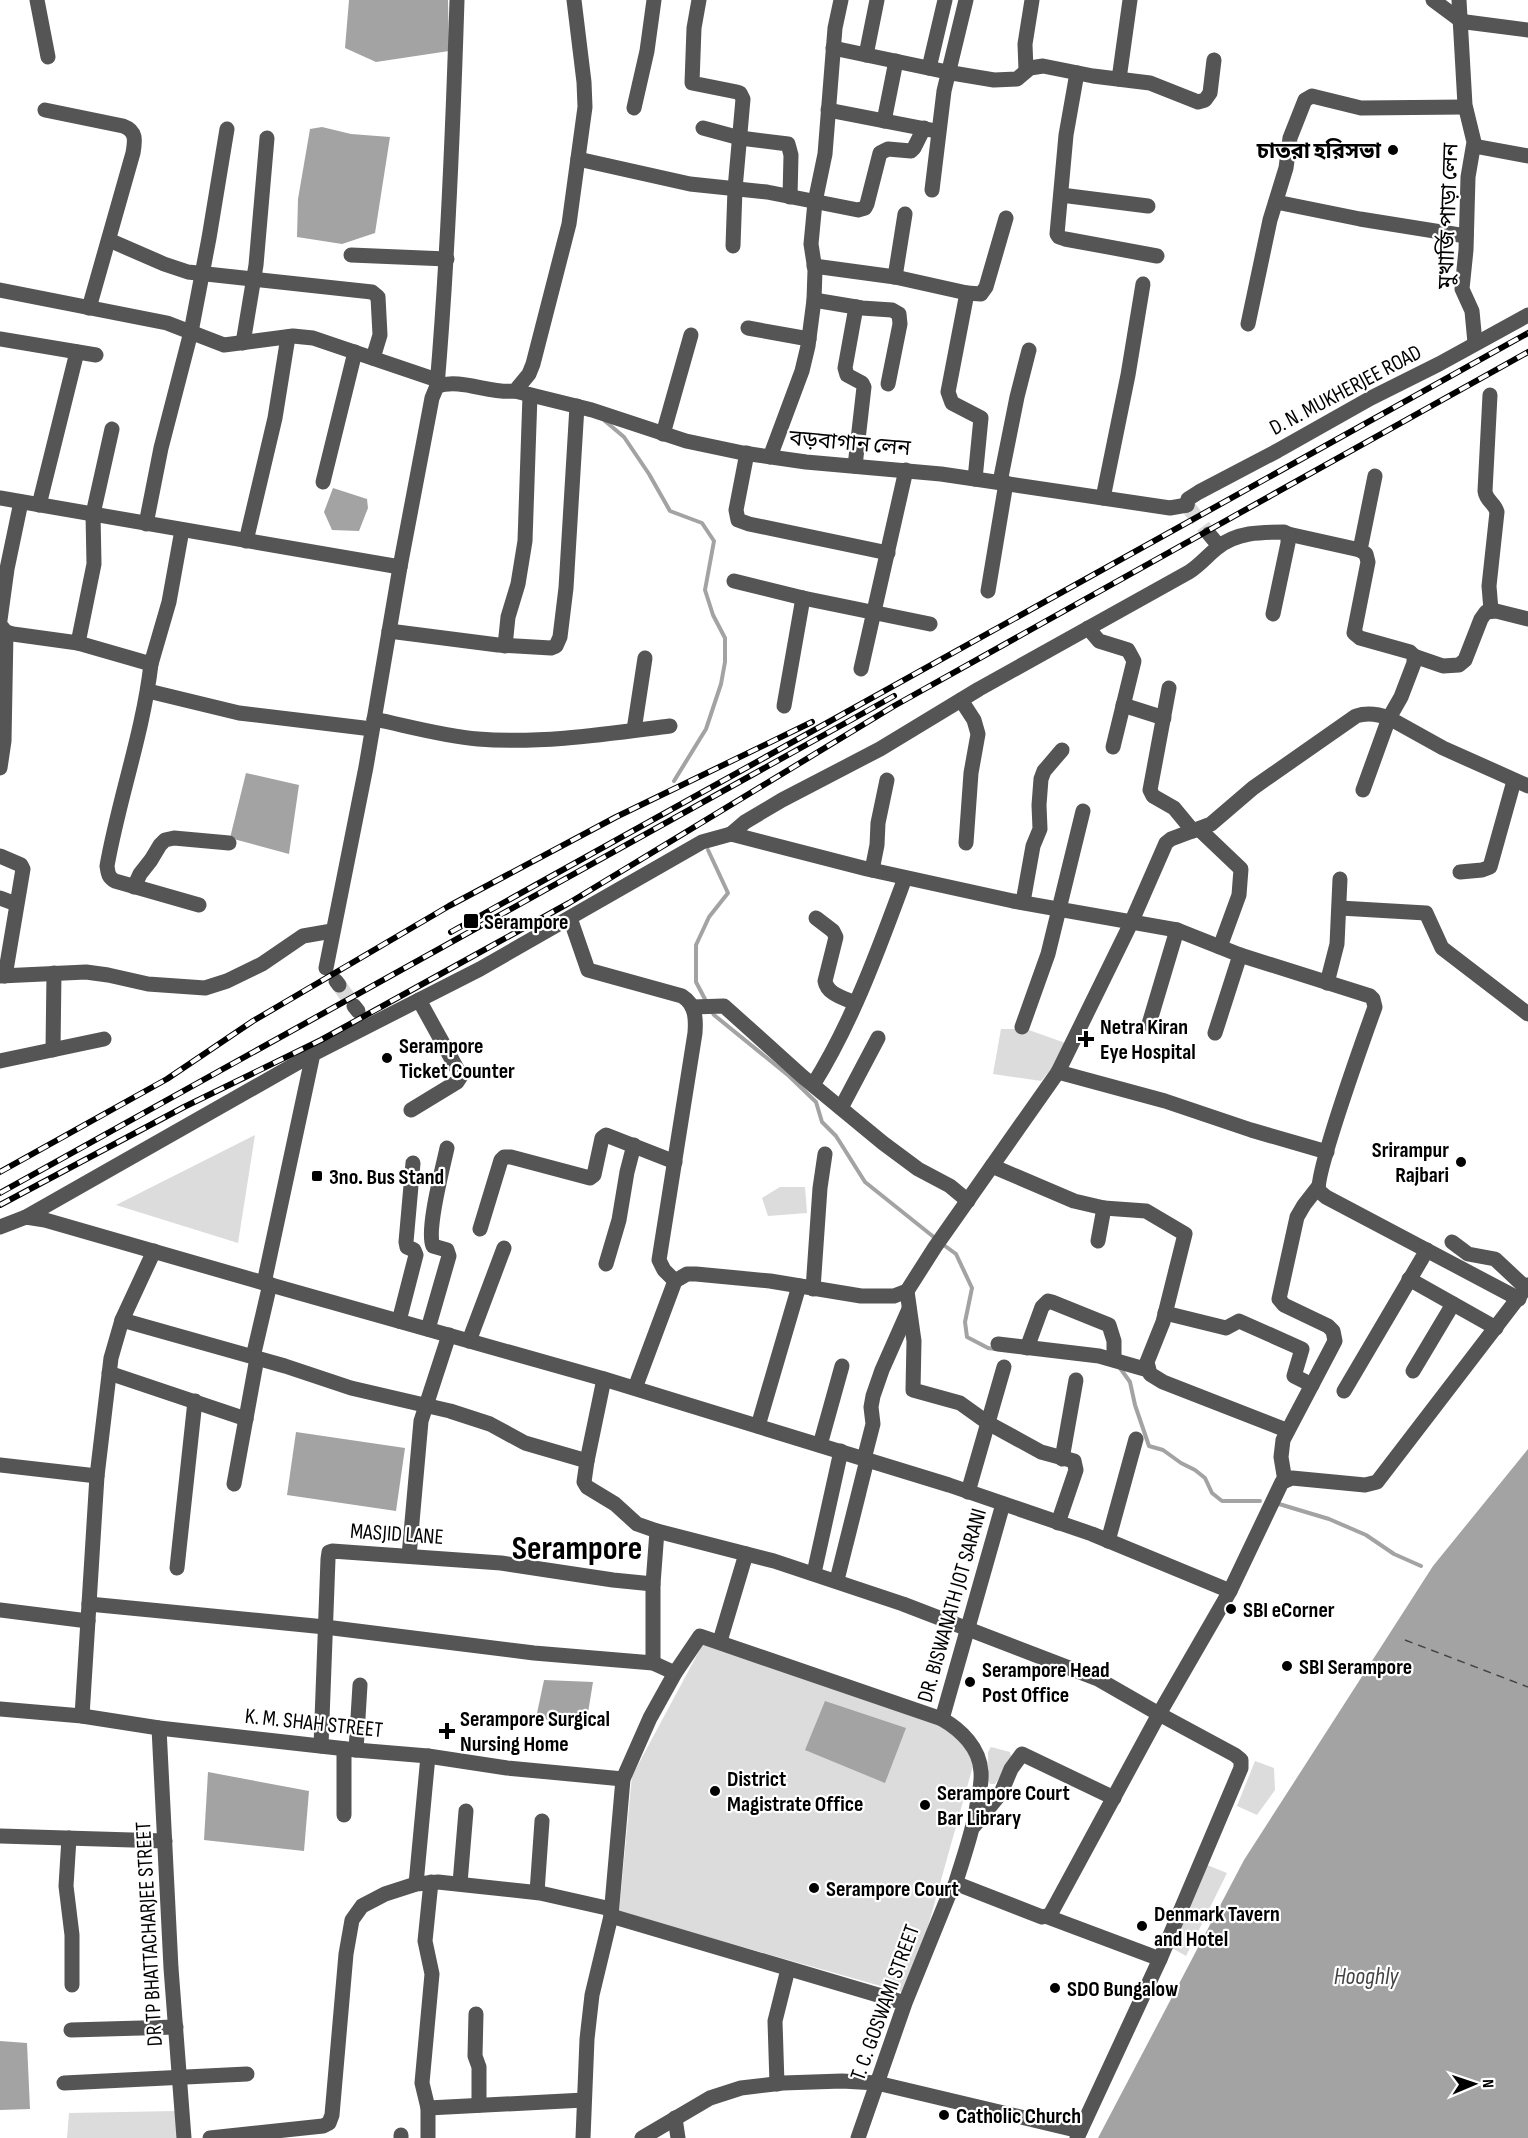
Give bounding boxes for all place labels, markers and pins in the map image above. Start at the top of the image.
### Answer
place label: চাতরা হরিসভা [1256,138,1382,165]
marker: চাতরা হরিসভা [1386,143,1400,157]
place label: Serampore [484,909,568,936]
marker: Serampore [462,912,480,930]
place label: Netra Kiran Eye Hospital [1100,1014,1196,1066]
marker: Netra Kiran Eye Hospital [1077,1030,1095,1048]
place label: Serampore Ticket Counter [399,1033,515,1085]
marker: Serampore Ticket Counter [380,1051,394,1065]
place label: Srirampur Rajbari [1372,1137,1449,1189]
marker: Srirampur Rajbari [1454,1155,1468,1169]
place label: 3no. Bus Stand [329,1164,444,1191]
marker: 3no. Bus Stand [310,1169,324,1183]
place label: SBI eCorner [1243,1597,1335,1624]
marker: SBI eCorner [1224,1602,1238,1616]
place label: SBI Serampore [1299,1654,1412,1681]
place label: Serampore Head Post Office [982,1657,1110,1709]
marker: SBI Serampore [1280,1659,1294,1673]
marker: Serampore Head Post Office [963,1675,977,1689]
place label: Serampore Surgical Nursing Home [460,1706,610,1758]
marker: Serampore Surgical Nursing Home [438,1722,456,1740]
place label: District Magistrate Office [727,1766,863,1818]
place label: Serampore Court Bar Library [937,1780,1070,1832]
marker: District Magistrate Office [708,1784,722,1798]
marker: Serampore Court Bar Library [918,1798,932,1812]
place label: Serampore Court [826,1876,959,1903]
marker: Serampore Court [807,1881,821,1895]
place label: Denmark Tavern and Hotel [1154,1901,1280,1953]
marker: Denmark Tavern and Hotel [1135,1919,1149,1933]
place label: SDO Bungalow [1067,1976,1178,2003]
marker: SDO Bungalow [1048,1981,1062,1995]
place label: Catholic Church [956,2103,1081,2130]
marker: Catholic Church [937,2108,951,2122]

